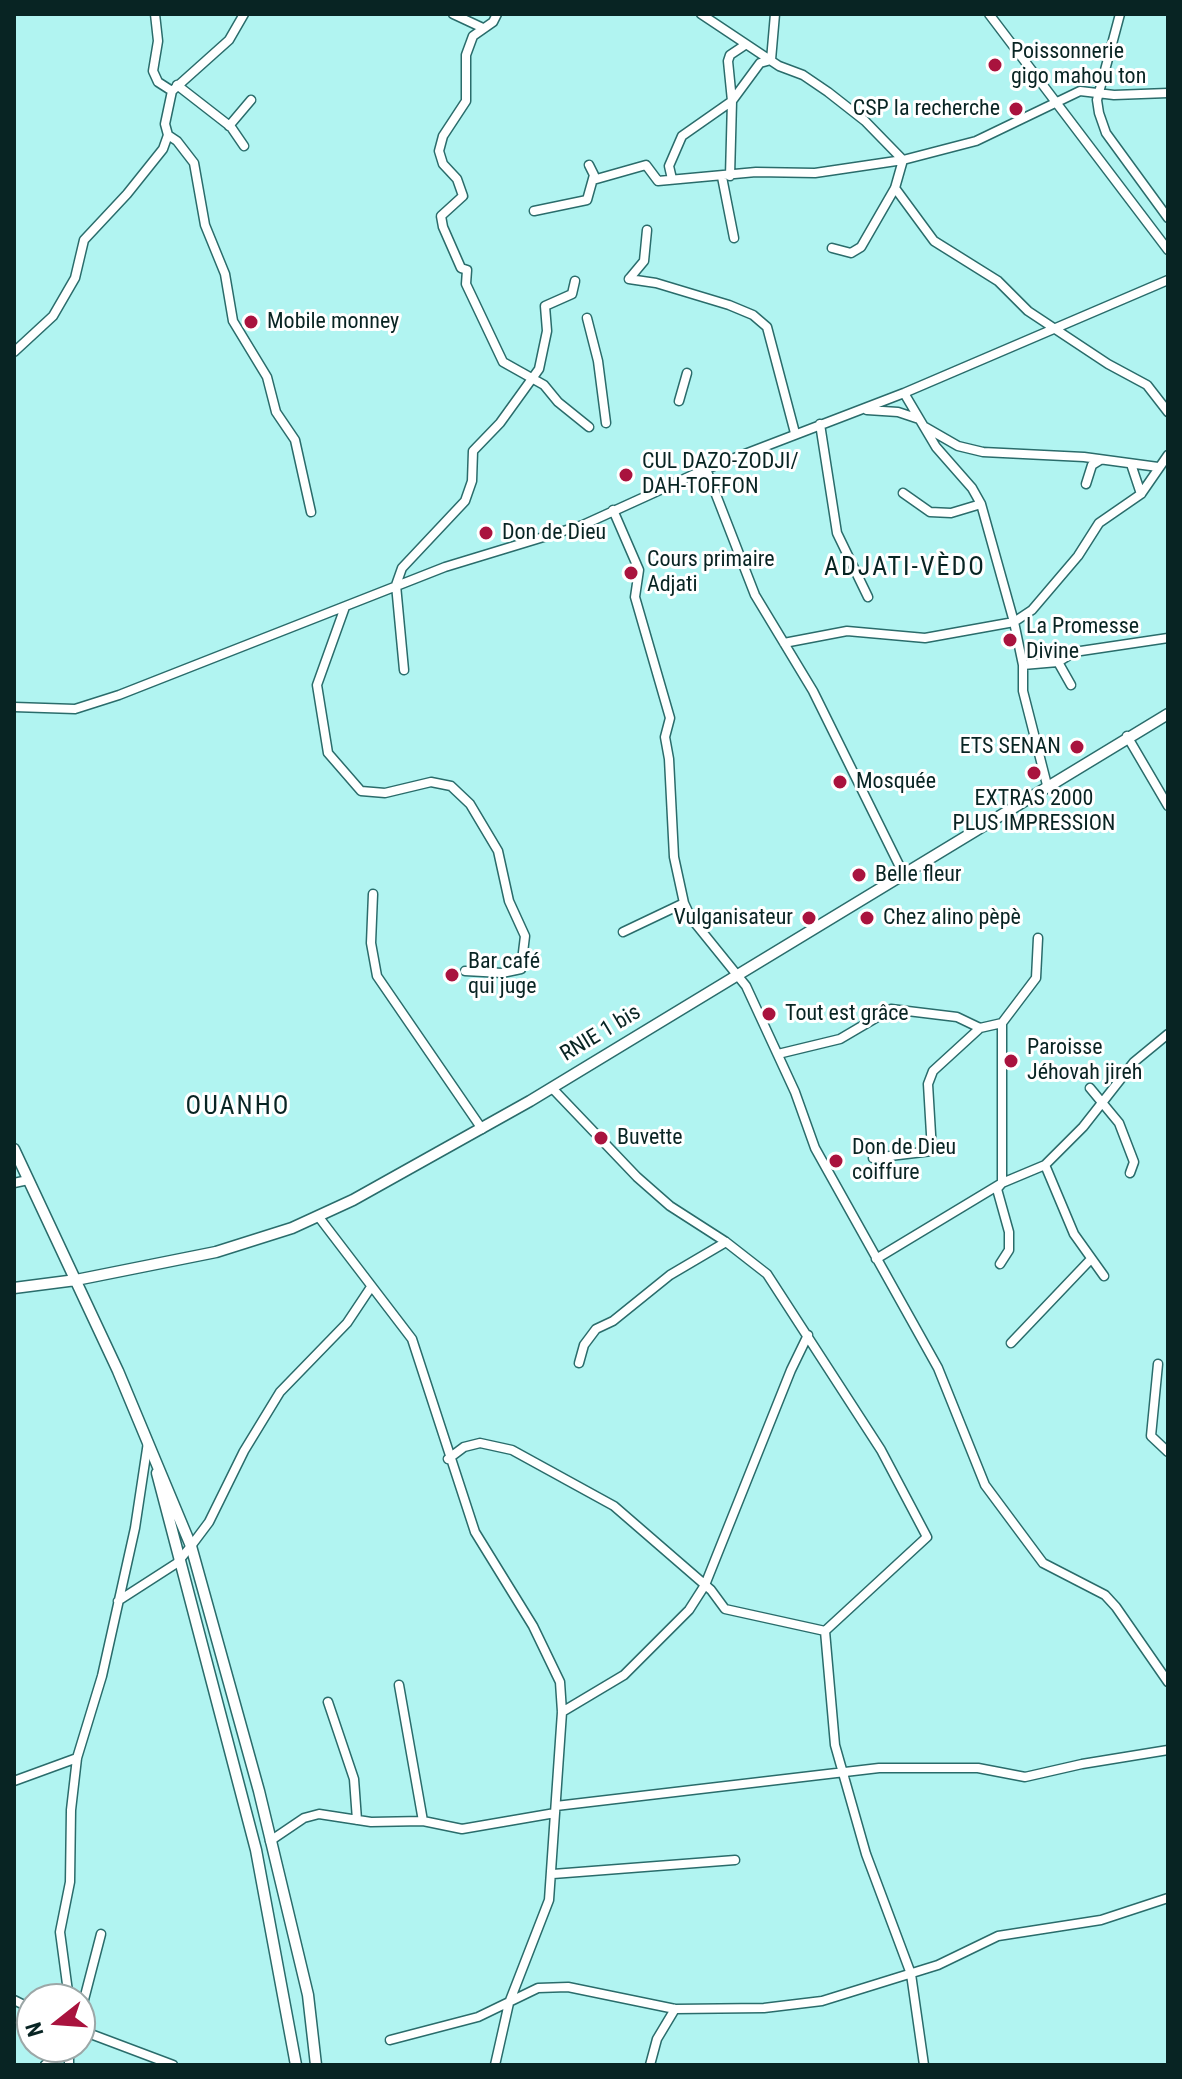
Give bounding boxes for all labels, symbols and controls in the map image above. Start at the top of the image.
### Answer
place label: Poissonnerie gigo mahou ton [1011,39,1146,90]
marker: Poissonnerie gigo mahou ton [986,56,1004,74]
place label: CSP la recherche [853,96,1000,122]
marker: CSP la recherche [1007,100,1025,118]
place label: Mobile monney [267,309,399,335]
marker: Mobile monney [242,313,260,331]
place label: CUL DAZO-ZODJI/ DAH-TOFFON [642,449,799,500]
marker: CUL DAZO-ZODJI/ DAH-TOFFON [617,466,635,484]
place label: Don de Dieu [502,520,606,546]
marker: Don de Dieu [477,524,495,542]
place label: Cours primaire Adjati [647,547,774,598]
district label: ADJATI-VÈDO [824,552,986,584]
marker: Cours primaire Adjati [622,564,640,582]
place label: La Promesse Divine [1026,614,1139,666]
marker: La Promesse Divine [1001,631,1019,649]
place label: ETS SENAN [960,734,1061,760]
marker: ETS SENAN [1068,738,1086,756]
marker: EXTRAS 2000 PLUS IMPRESSION [1025,764,1043,782]
place label: Mosquée [856,769,936,795]
marker: Mosquée [831,773,849,791]
place label: EXTRAS 2000 PLUS IMPRESSION [953,786,1115,838]
place label: Belle fleur [875,862,962,888]
marker: Belle fleur [850,866,868,884]
place label: Vulganisateur [673,905,793,931]
place label: Chez alino pèpè [883,905,1021,931]
marker: Vulganisateur [800,909,818,927]
marker: Chez alino pèpè [858,909,876,927]
place label: Bar café qui juge [468,949,540,1000]
marker: Bar café qui juge [443,966,461,984]
street label: RNIE 1 bis [556,1000,646,1068]
place label: Tout est grâce [785,1001,909,1027]
marker: Tout est grâce [760,1005,778,1023]
place label: Paroisse Jéhovah jireh [1027,1035,1142,1086]
marker: Paroisse Jéhovah jireh [1002,1052,1020,1070]
district label: OUANHO [186,1091,290,1123]
place label: Buvette [617,1125,683,1151]
marker: Buvette [592,1129,610,1147]
place label: Don de Dieu coiffure [852,1135,956,1186]
marker: Don de Dieu coiffure [827,1152,845,1170]
north arrow [16,1983,96,2063]
text: N [21,2019,48,2040]

